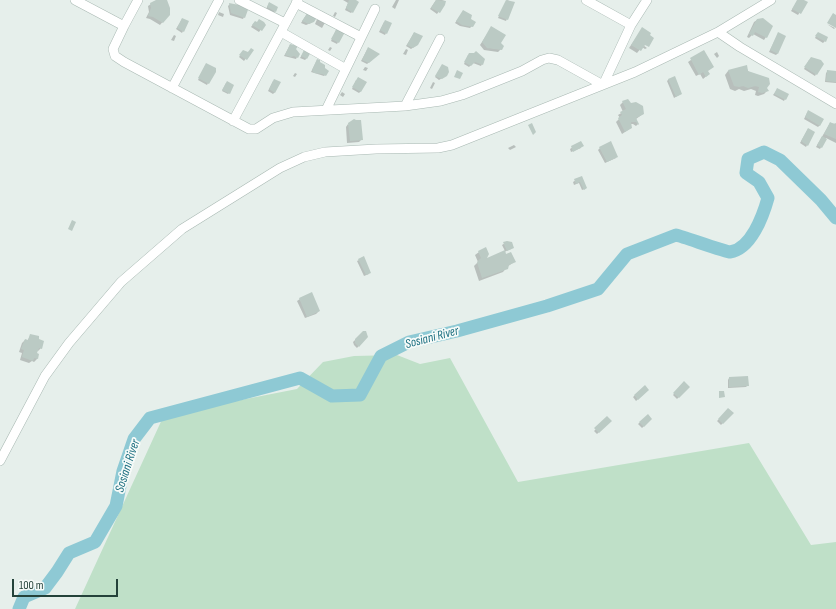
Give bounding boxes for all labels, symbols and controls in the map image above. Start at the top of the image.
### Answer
water label: Sosiani River [404,323,460,353]
water label: Sosiani River [112,438,144,494]
scale bar [14,571,120,597]
text: 100 m [19,578,44,593]

